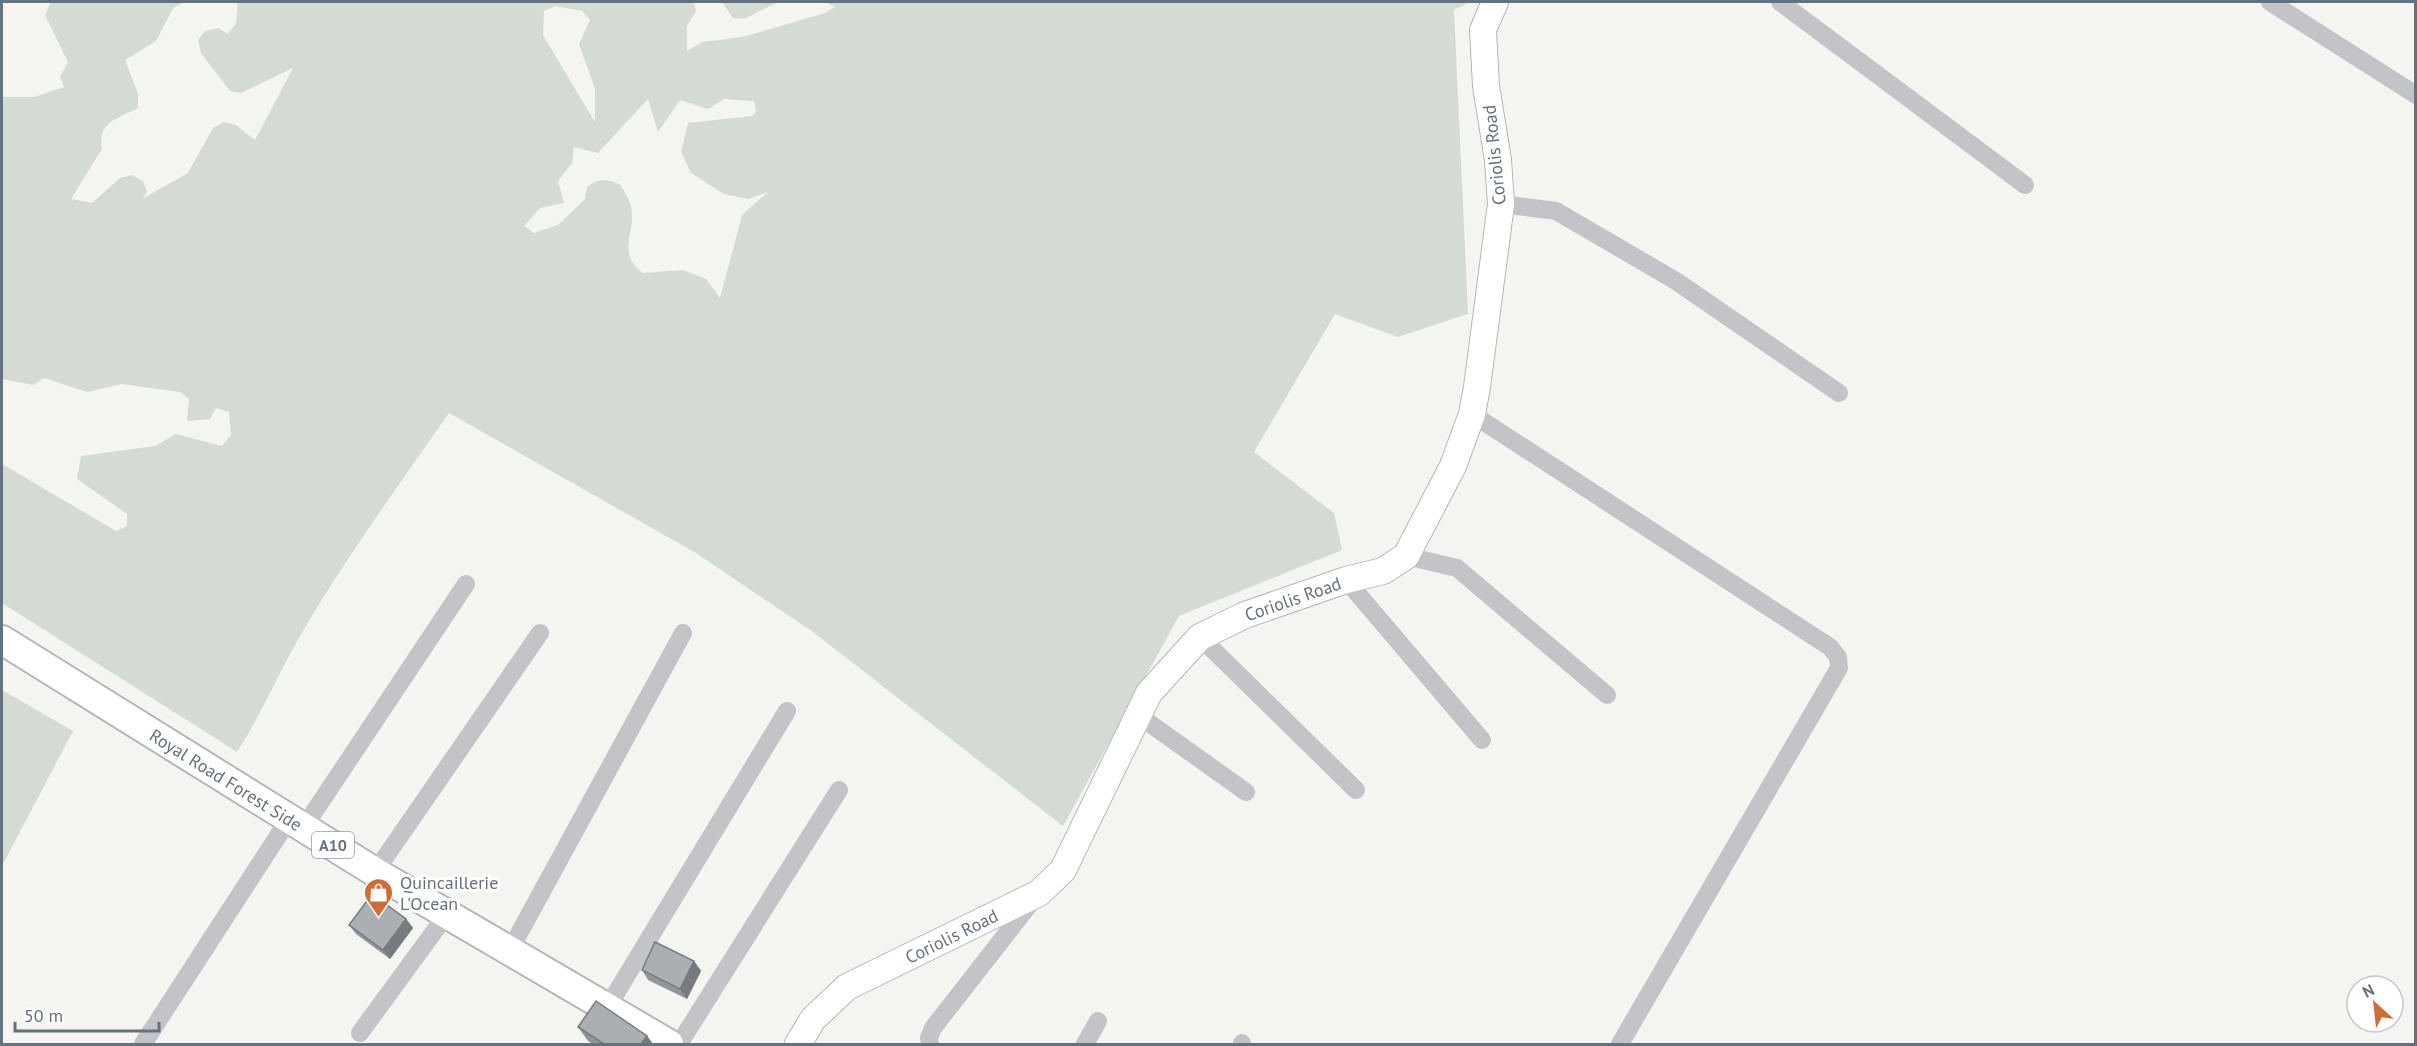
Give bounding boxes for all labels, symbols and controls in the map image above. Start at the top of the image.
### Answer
street label: Coriolis Road [1477,104,1511,206]
street label: Coriolis Road [1241,571,1344,626]
street label: Royal Road Forest Side [146,723,307,836]
road number: A10 [312,832,354,858]
place label: Quincaillerie L'Ocean [400,871,498,915]
shop icon: Quincaillerie L'Ocean [363,876,395,918]
street label: Coriolis Road [901,903,1002,968]
north arrow [2345,974,2405,1034]
text: N [2359,979,2377,1002]
scale bar [15,995,159,1033]
text: 50 m [24,1004,63,1027]

